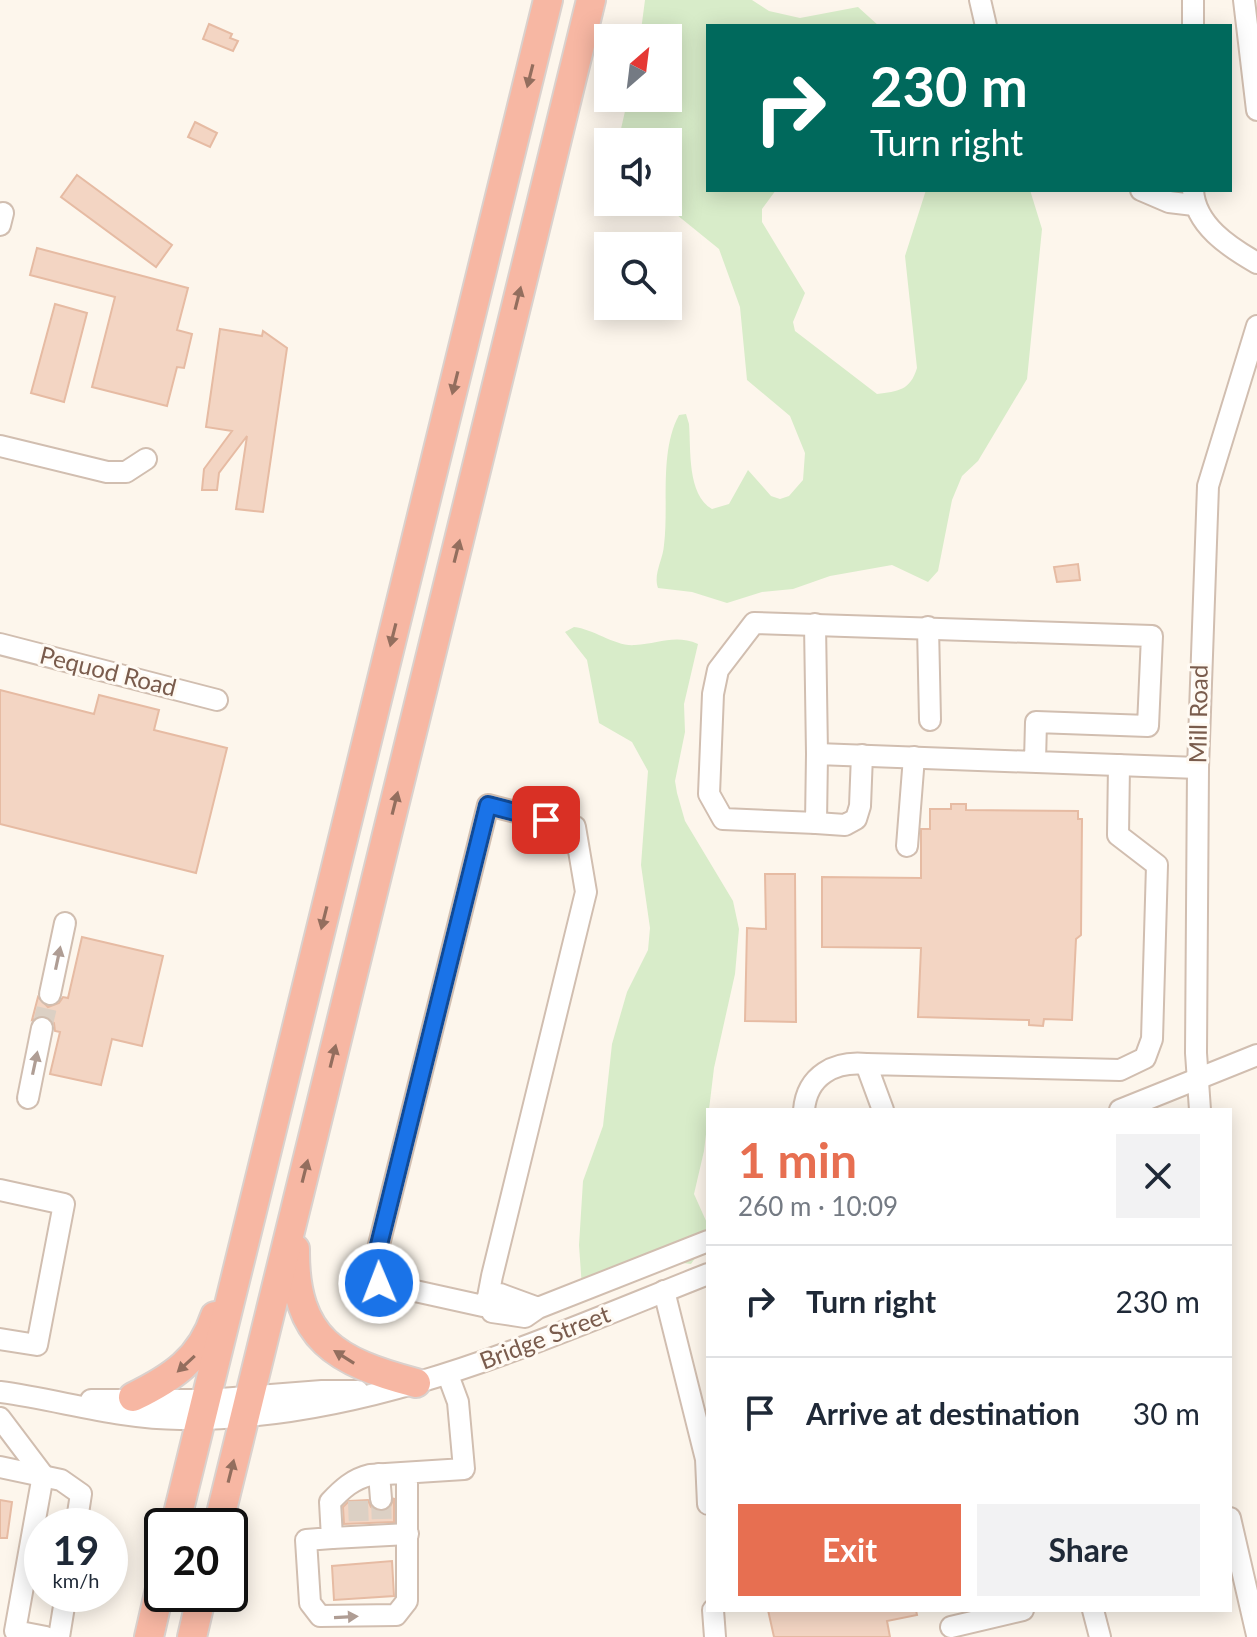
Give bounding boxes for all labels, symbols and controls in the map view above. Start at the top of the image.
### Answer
north arrow [594,24,682,112]
map controls [594,24,682,320]
text: 230 m [870,52,1028,119]
icon: right [738,56,842,160]
one-way arrow [523,63,536,88]
text: Turn right [870,120,1023,164]
button: sound [594,128,682,216]
button: search [594,232,682,320]
one-way arrow [513,286,525,311]
one-way arrow [448,370,461,395]
one-way arrow [451,538,463,563]
one-way arrow [387,623,399,648]
street label: Pequod Road [37,640,180,702]
street label: Mill Road [1182,664,1213,764]
pin [512,786,580,854]
one-way arrow [389,791,402,816]
icon: arrive [524,798,568,842]
one-way arrow [318,906,330,931]
one-way arrow [52,945,64,970]
one-way arrow [328,1043,340,1068]
one-way arrow [29,1051,42,1076]
text: 1 min [738,1131,857,1188]
button: close [1116,1134,1200,1218]
one-way arrow [300,1158,312,1183]
text: 260 m · 10:09 [738,1190,898,1222]
position arrow [337,1241,421,1325]
icon: right [738,1279,782,1323]
text: Turn right [806,1283,936,1319]
text: 230 m [1115,1283,1200,1319]
street label: Bridge Street [475,1298,614,1375]
one-way arrow [333,1350,354,1365]
one-way arrow [177,1354,196,1372]
icon: arrive [738,1391,782,1435]
text: Arrive at destination [806,1395,1080,1431]
text: 30 m [1133,1395,1200,1431]
one-way arrow [226,1458,238,1483]
button: Exit [738,1504,961,1596]
button: Share [977,1504,1200,1596]
speed limit sign: 20 [144,1508,248,1612]
text: 19 [53,1526,99,1574]
text: km/h [53,1568,99,1592]
one-way arrow [334,1611,359,1624]

